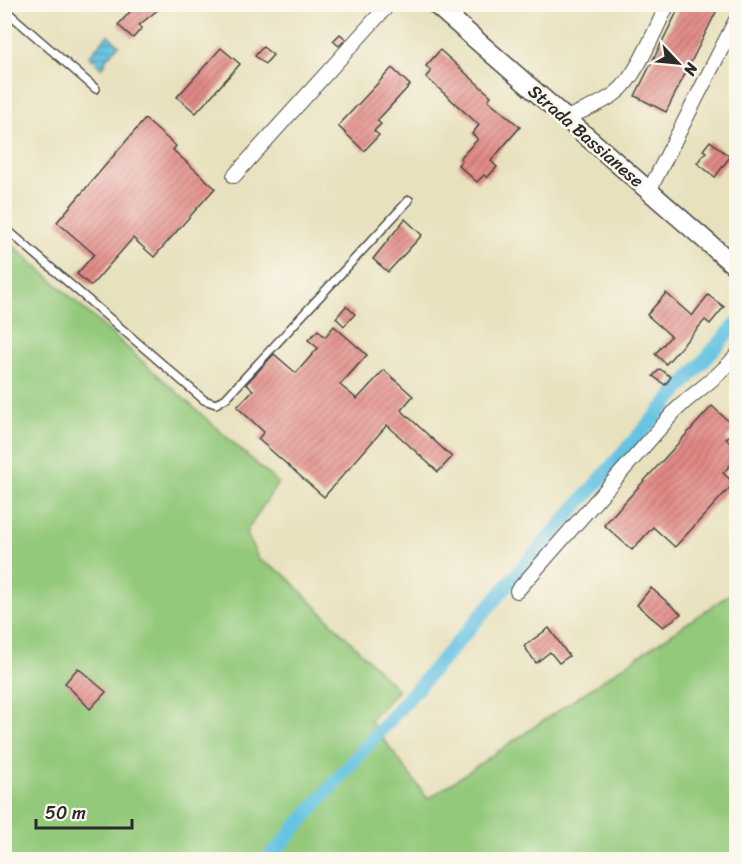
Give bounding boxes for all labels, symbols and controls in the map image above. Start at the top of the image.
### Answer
north arrow [648,33,708,93]
text: N [675,57,707,82]
street label: Strada Bassianese [521,76,651,196]
scale bar [36,792,132,830]
text: 50 m [45,797,86,829]

